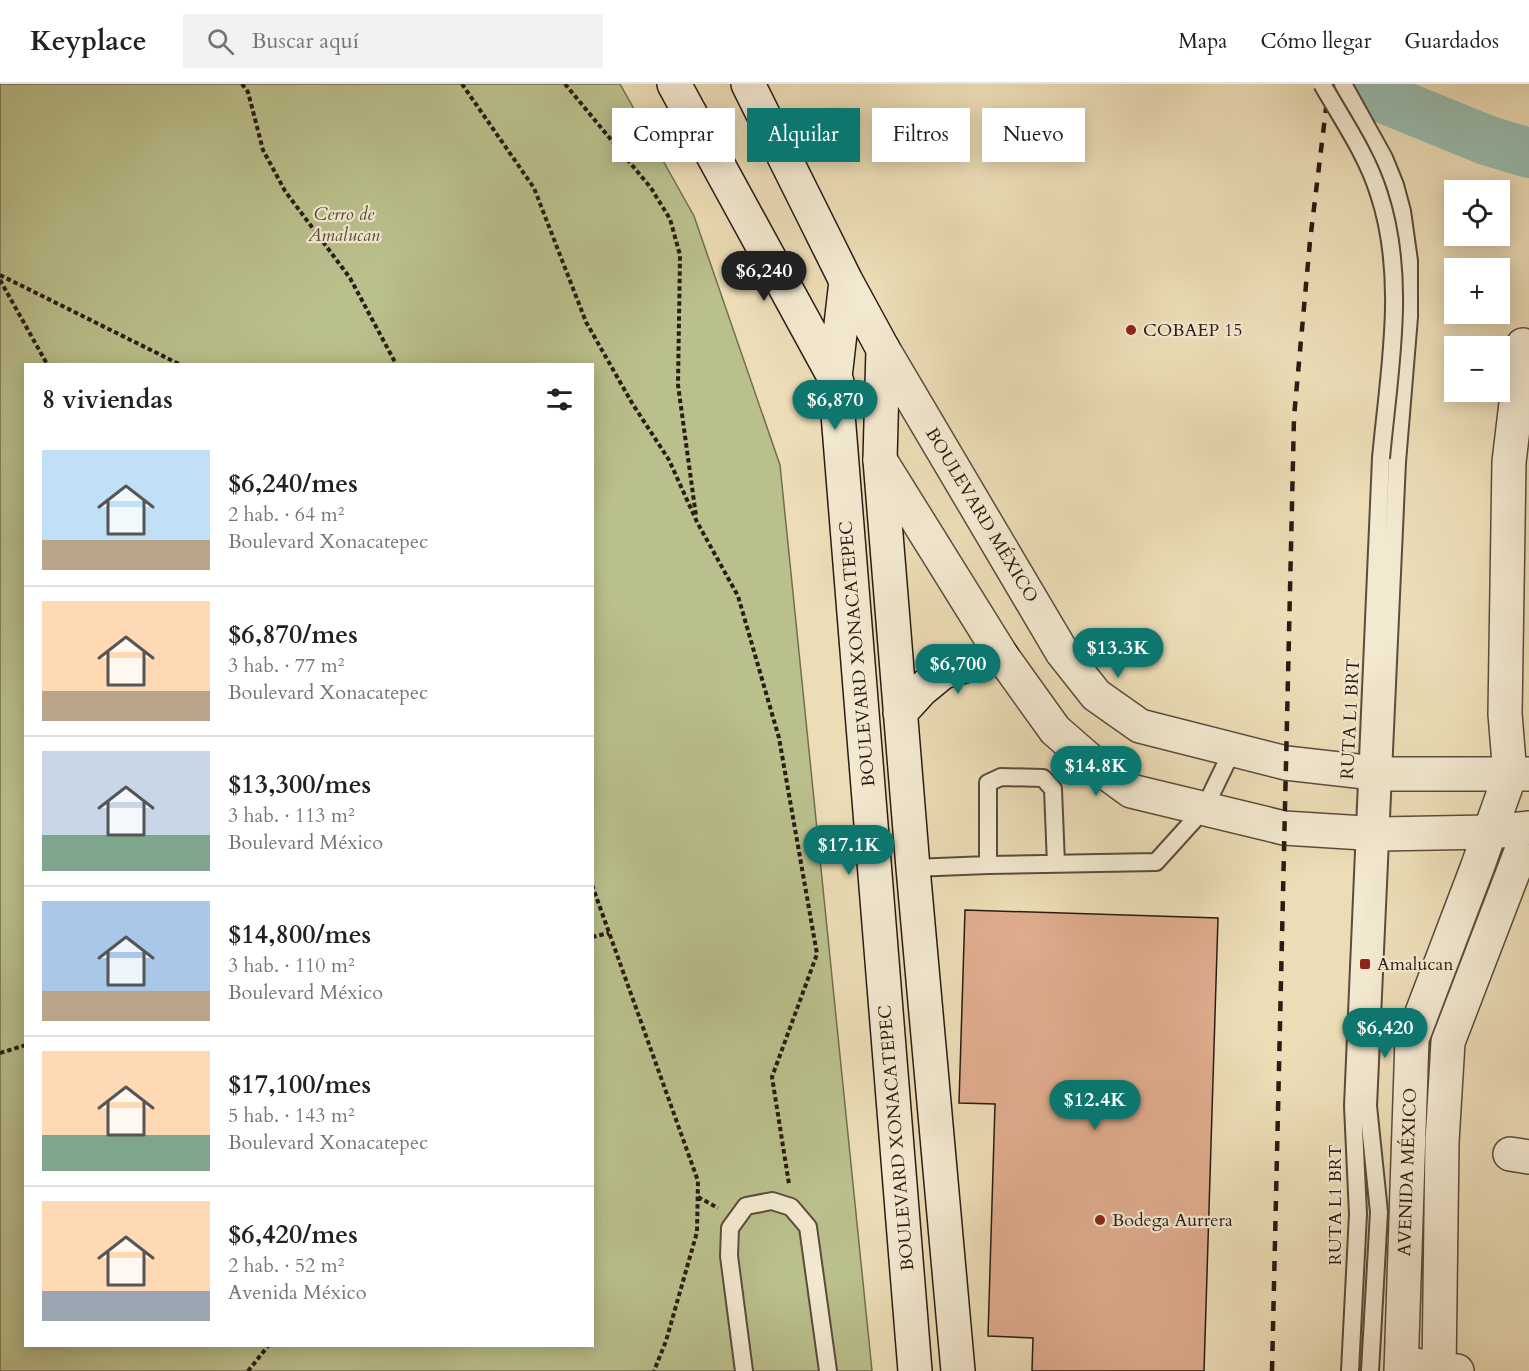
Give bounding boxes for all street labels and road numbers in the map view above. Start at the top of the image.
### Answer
street label: BOULEVARD MÉXICO [919,423,1044,607]
street label: BOULEVARD XONACATEPEC [833,520,882,788]
street label: RUTA L1 BRT [1335,658,1366,780]
street label: BOULEVARD XONACATEPEC [872,1004,921,1272]
street label: AVENIDA MÉXICO [1392,1087,1423,1257]
street label: RUTA L1 BRT [1323,1145,1348,1265]

